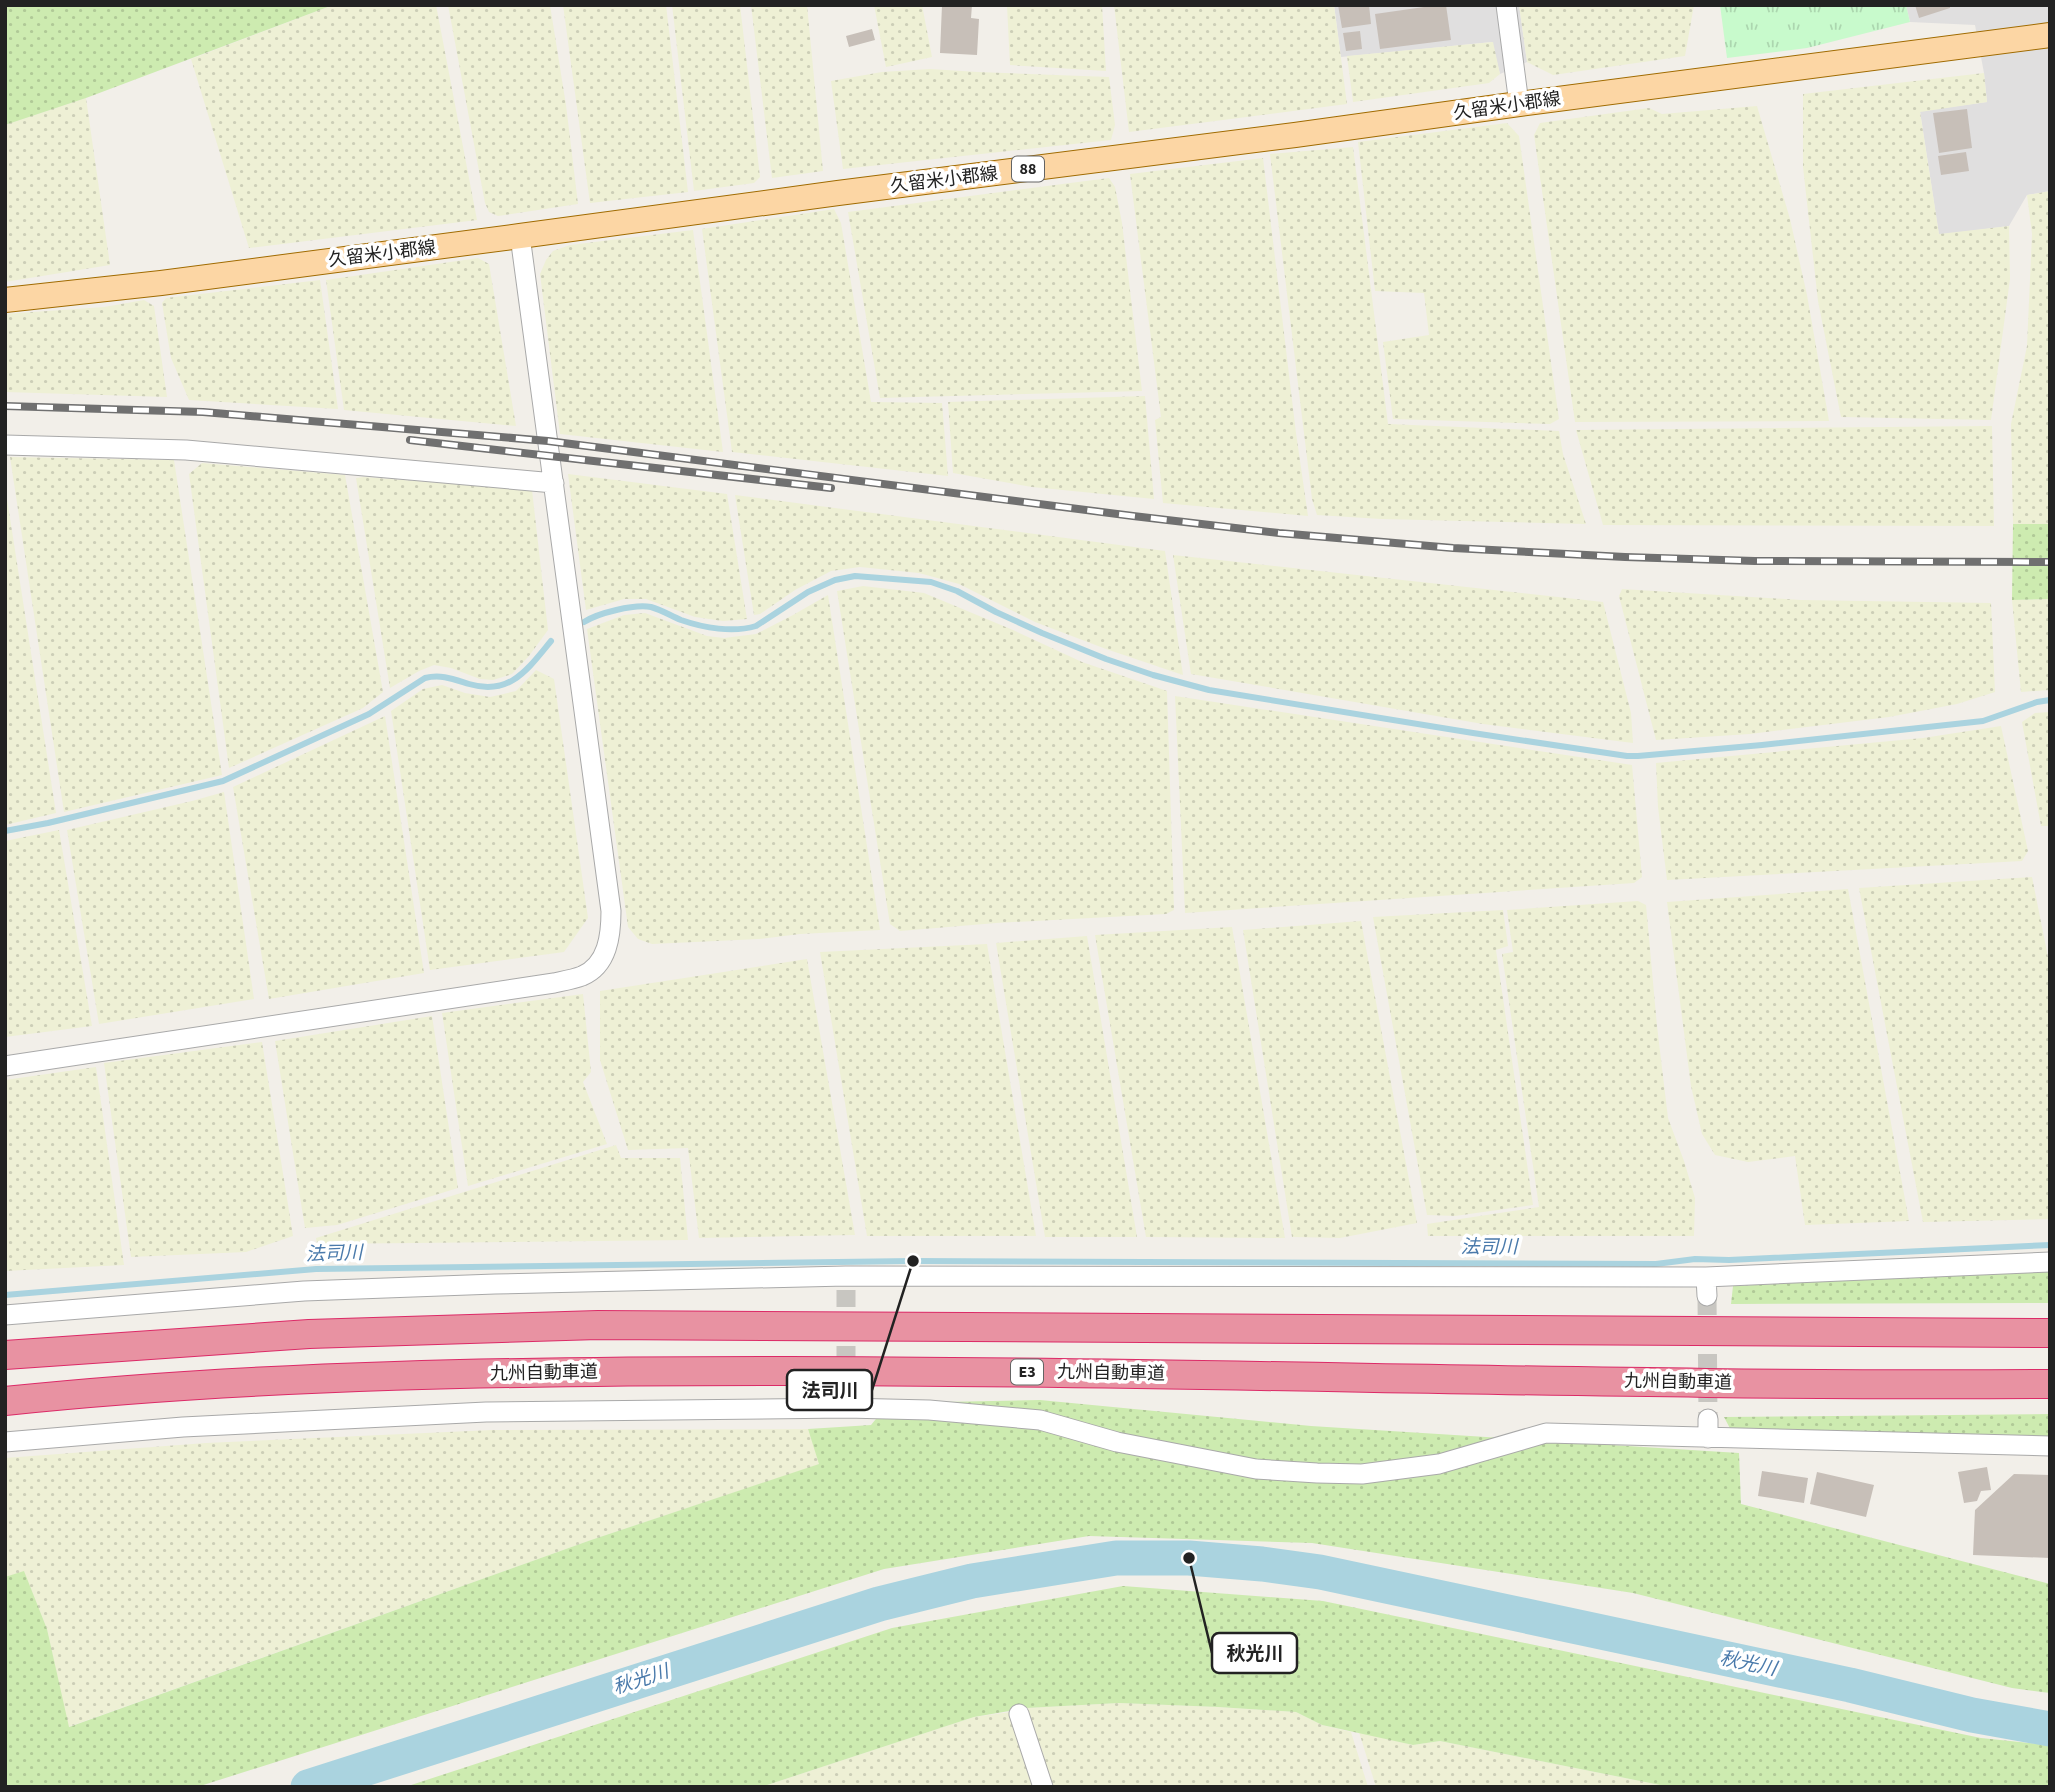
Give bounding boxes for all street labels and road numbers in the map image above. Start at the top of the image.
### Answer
street label: 久留米小郡線 [1452,86,1562,126]
road number: 88 [1012,156,1044,182]
street label: 久留米小郡線 [889,161,999,199]
street label: 久留米小郡線 [327,235,437,273]
street label: 九州自動車道 [490,1360,598,1386]
road number: E3 [1011,1360,1043,1384]
street label: 九州自動車道 [1057,1360,1165,1386]
street label: 九州自動車道 [1624,1369,1732,1395]

